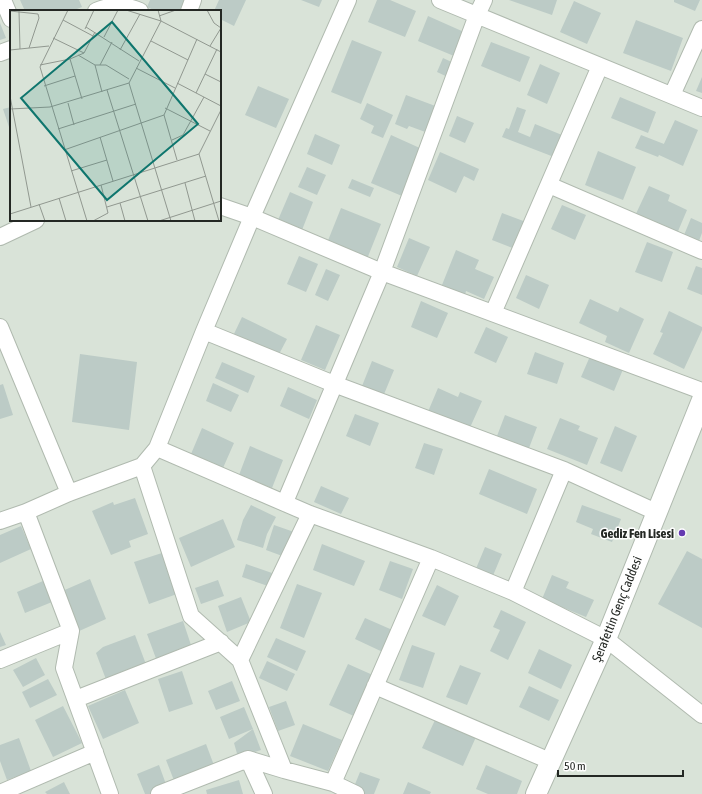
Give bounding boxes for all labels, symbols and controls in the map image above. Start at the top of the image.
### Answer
inset map [10,10,221,221]
place label: Gediz Fen Lisesi [601,526,674,541]
marker: Gediz Fen Lisesi [677,528,687,538]
street label: Şerafettin Genç Caddesi [589,554,645,664]
scale bar [558,752,683,778]
text: 50 m [564,759,586,773]

